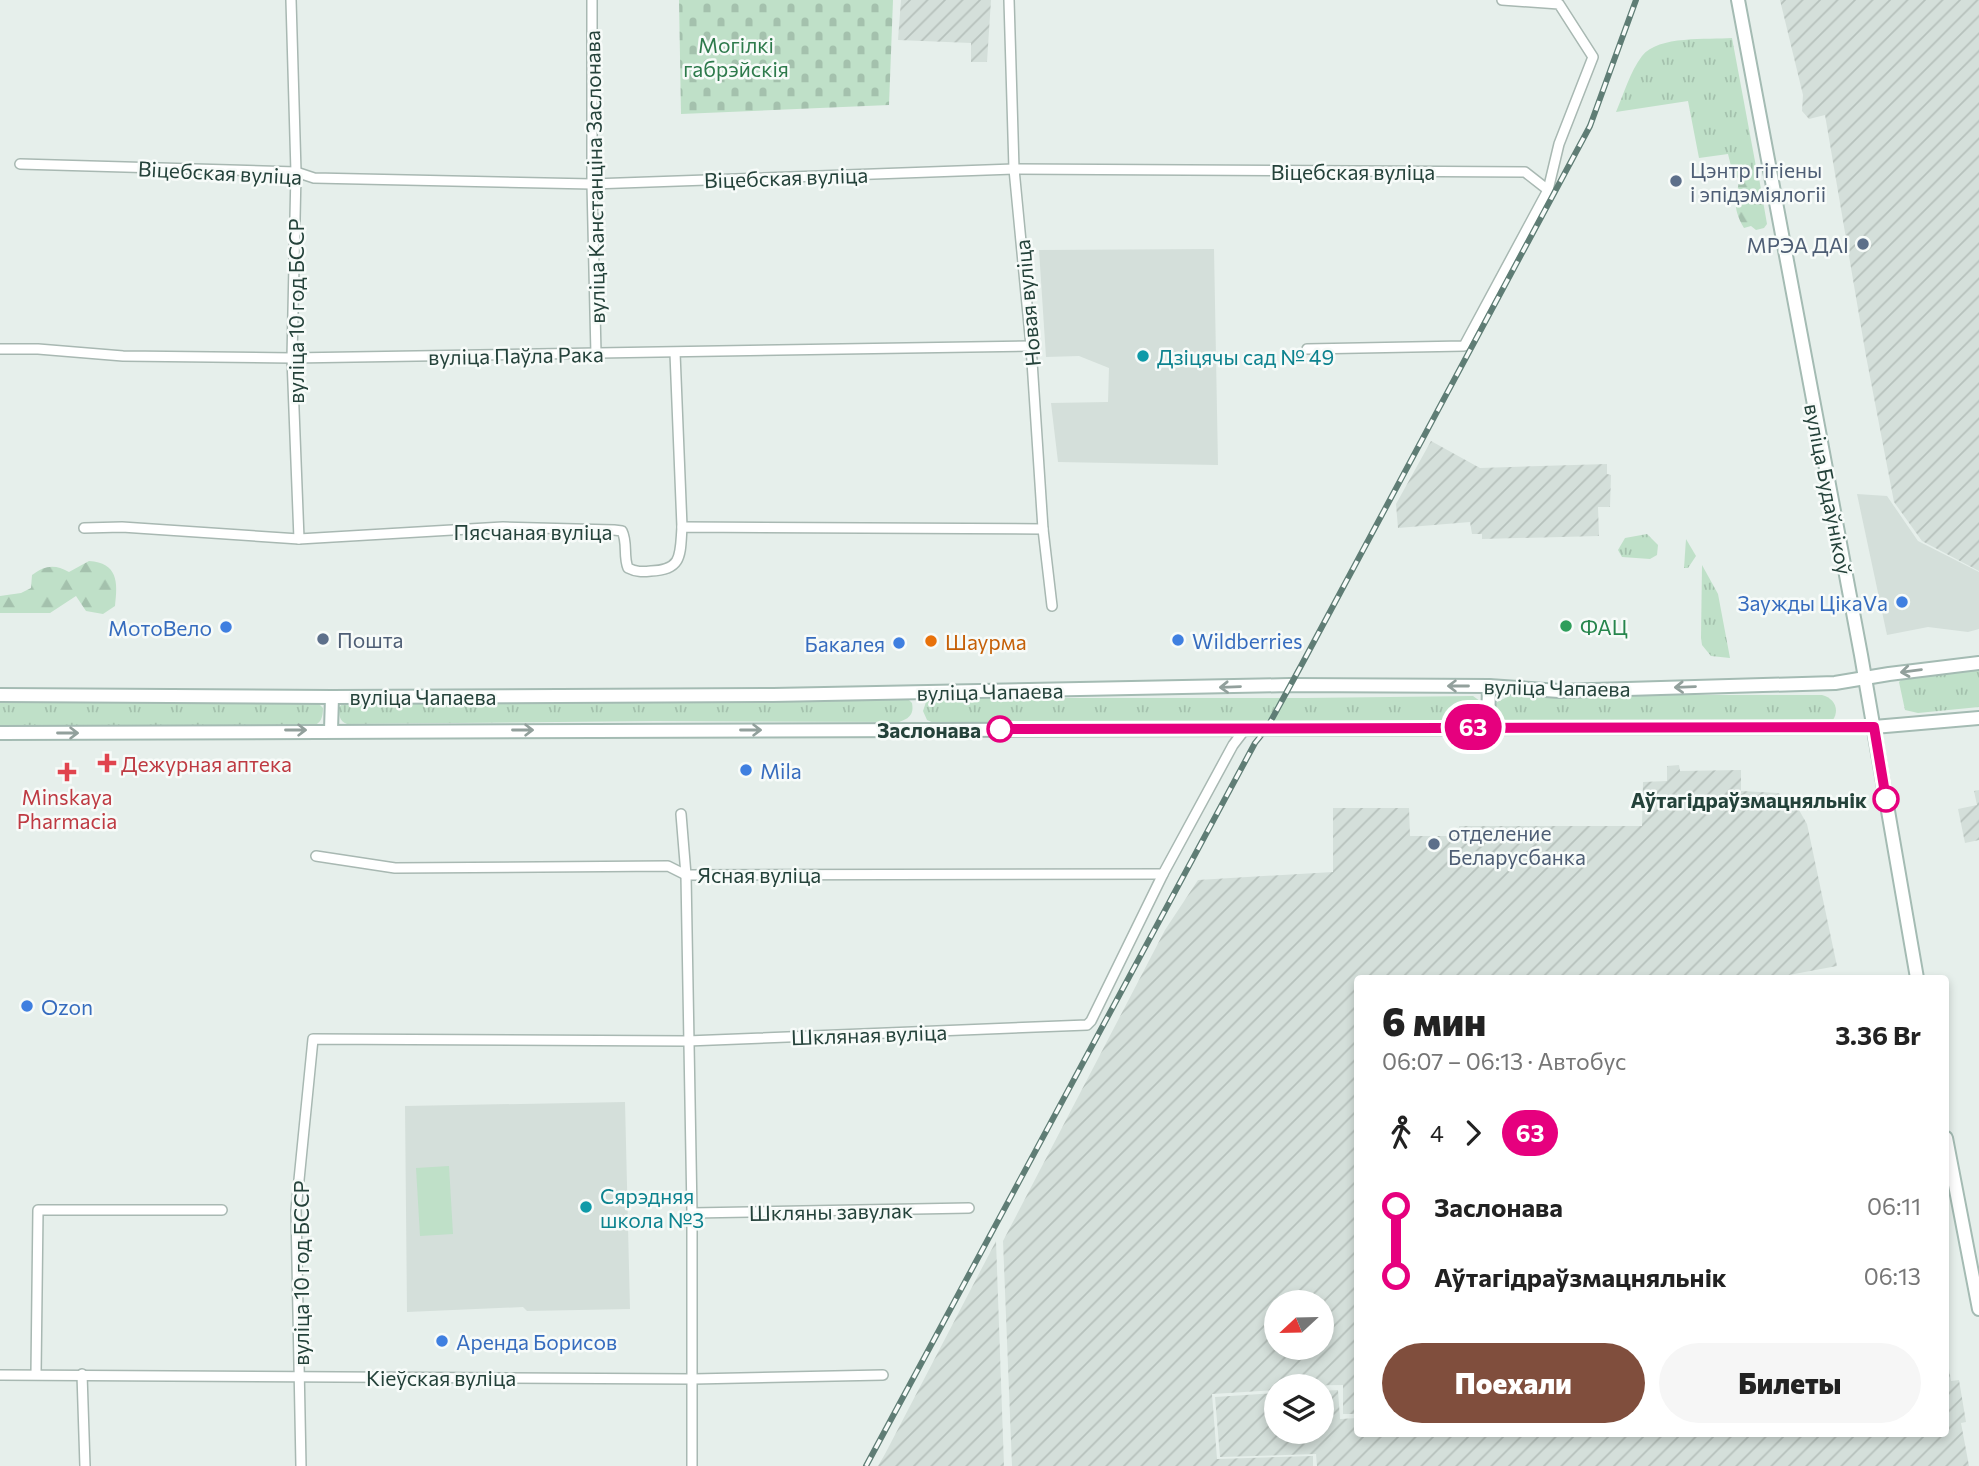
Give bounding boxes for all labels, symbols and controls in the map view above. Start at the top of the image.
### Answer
street label: вуліца Канстанціна Заслонава [579,30,609,324]
park label: Могілкі габрэйскія [683,32,789,81]
street label: Віцебская вуліца [137,155,303,189]
place label: Цэнтр гігіены і эпідэміялогіі [1690,157,1826,206]
street label: Віцебская вуліца [1271,159,1435,184]
street label: Віцебская вуліца [703,162,869,192]
marker: Цэнтр гігіены і эпідэміялогіі [1668,173,1684,189]
street label: вуліца 10 год БССР [283,218,308,404]
place label: МРЭА ДАІ [1747,232,1849,257]
marker: МРЭА ДАІ [1855,236,1871,252]
street label: Новая вуліца [1009,239,1045,367]
street label: вуліца Паўла Рака [428,341,604,369]
place label: Дзіцячы сад № 49 [1157,344,1334,369]
marker: Дзіцячы сад № 49 [1135,348,1151,364]
street label: вуліца Будаўнікоў [1800,401,1858,577]
street label: Пясчаная вуліца [454,519,612,544]
place label: Заужды ЦікаVа [1737,590,1888,615]
marker: Заужды ЦікаVа [1894,594,1910,610]
place label: ФАЦ [1580,614,1628,639]
place label: МотоВело [108,615,212,640]
marker: ФАЦ [1558,618,1574,634]
marker: МотоВело [218,619,234,635]
place label: Пошта [337,627,403,652]
place label: Wildberries [1192,628,1303,653]
place label: Шаурма [945,629,1027,654]
marker: Пошта [315,631,331,647]
place label: Бакалея [805,631,885,656]
marker: Wildberries [1170,632,1186,648]
marker: Шаурма [923,633,939,649]
marker: Бакалея [891,635,907,651]
one-way arrow [1900,665,1923,678]
street label: вуліца Чапаева [1483,673,1631,701]
street label: вуліца Чапаева [916,677,1064,705]
one-way arrow [1446,679,1469,693]
one-way arrow [1219,680,1242,693]
one-way arrow [1674,681,1697,694]
street label: вуліца Чапаева [350,684,496,709]
line badge: 63 [1442,704,1504,750]
text: 63 [1459,712,1487,741]
marker: Заслонава [987,716,1013,742]
place label: Заслонава [877,717,981,742]
one-way arrow [284,723,307,737]
one-way arrow [511,723,534,737]
one-way arrow [739,723,762,737]
one-way arrow [56,726,79,739]
place label: Дежурная аптека [121,751,292,776]
marker: Дежурная аптека [99,755,115,771]
place label: Mila [760,758,802,783]
marker: Mila [738,762,754,778]
marker: Minskaya Pharmacia [59,764,75,780]
place label: Minskaya Pharmacia [17,784,117,833]
marker: Аўтагідраўзмацняльнік [1873,786,1899,812]
place label: Аўтагідраўзмацняльнік [1631,787,1867,812]
place label: отделение Беларусбанка [1448,820,1586,869]
marker: отделение Беларусбанка [1426,836,1442,852]
street label: Ясная вуліца [697,862,821,887]
place label: Ozon [41,994,93,1019]
text: 6 мин [1382,997,1486,1044]
marker: Ozon [19,998,35,1014]
street label: Шкляная вуліца [791,1019,947,1049]
text: 3.36 Br [1835,1019,1921,1050]
text: 06:07 – 06:13 · Автобус [1382,1047,1626,1075]
icon: walk [1382,1114,1420,1152]
icon: forward [1454,1114,1492,1152]
text: 63 [1516,1118,1544,1147]
text: 4 [1430,1119,1444,1147]
street label: вуліца 10 год БССР [288,1180,313,1366]
place label: Сярэдняя школа №3 [600,1183,704,1232]
text: Заслонава [1434,1191,1563,1222]
text: 06:11 [1867,1192,1921,1220]
street label: Шкляны завулак [749,1197,913,1225]
marker: Сярэдняя школа №3 [578,1199,594,1215]
text: Аўтагідраўзмацняльнік [1434,1261,1727,1292]
text: 06:13 [1864,1262,1921,1290]
north arrow [1264,1290,1334,1360]
map controls [1264,1290,1334,1444]
place label: Аренда Борисов [456,1329,617,1354]
marker: Аренда Борисов [434,1333,450,1349]
button: Поехали [1382,1343,1645,1423]
button: Билеты [1659,1343,1921,1423]
street label: Кіеўская вуліца [366,1365,516,1390]
button: layers [1264,1374,1334,1444]

